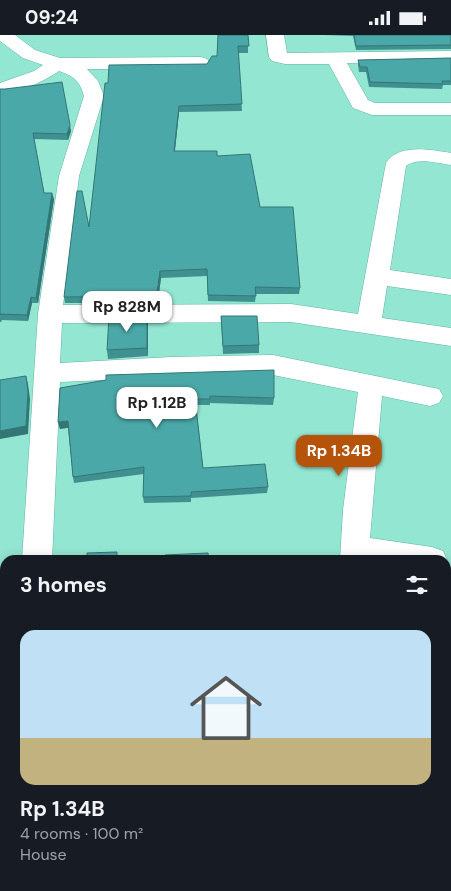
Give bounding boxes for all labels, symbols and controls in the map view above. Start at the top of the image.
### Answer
text: 09:24 [25,5,78,30]
pin: Rp 828M [81,291,173,333]
text: Rp 828M [93,296,161,317]
pin: Rp 1.12B [105,387,209,429]
text: Rp 1.12B [128,392,186,413]
pin: Rp 1.34B [287,435,391,477]
text: Rp 1.34B [307,440,371,461]
text: 3 homes [20,571,107,599]
icon: filters [403,571,431,599]
icon: home [181,663,271,753]
text: Rp 1.34B [20,795,105,823]
text: 4 rooms · 100 m² [20,823,143,844]
text: House [20,844,67,865]

